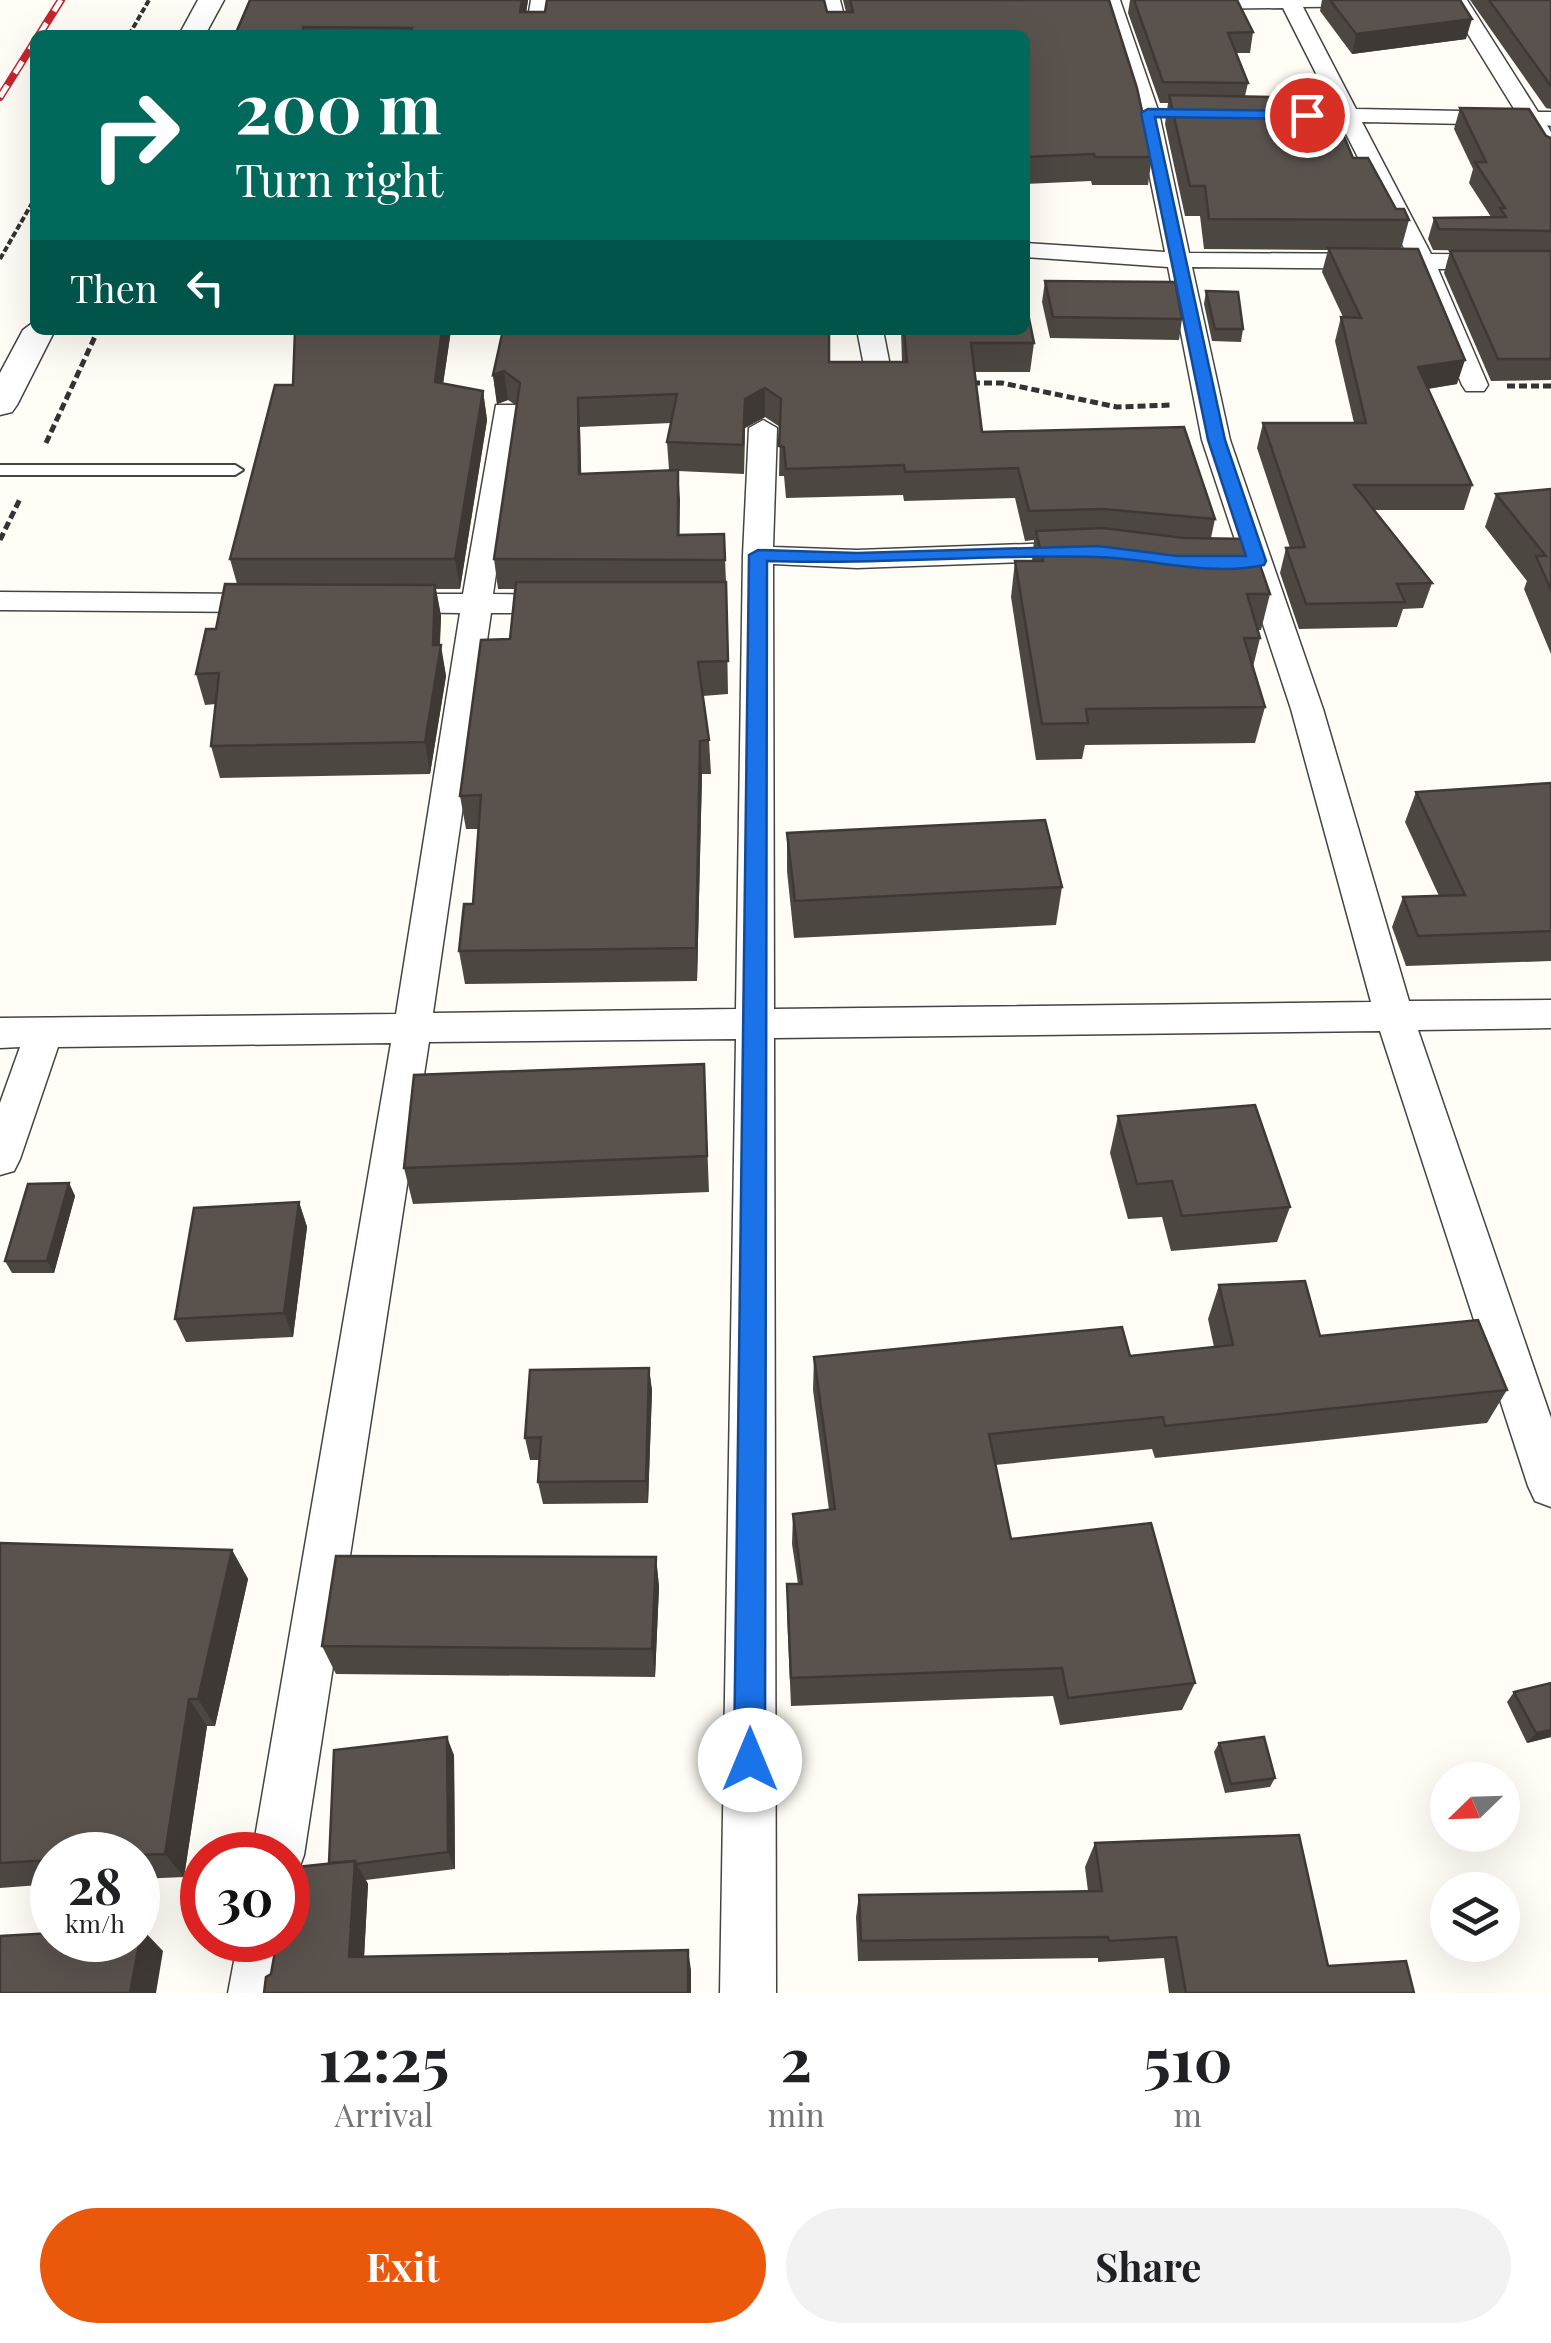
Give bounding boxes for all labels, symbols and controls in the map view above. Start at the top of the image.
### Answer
text: 200 m [235,58,442,152]
icon: right [70,70,200,200]
pin [1265,73,1350,158]
icon: arrive [1280,88,1335,143]
text: Turn right [235,148,443,208]
icon: left [178,260,233,315]
text: Then [70,262,158,313]
position arrow [698,1708,802,1812]
north arrow [1430,1762,1520,1852]
map controls [1430,1762,1520,1962]
speed limit sign: 30 [180,1832,310,1962]
text: 28 [68,1851,122,1918]
button: layers [1430,1872,1520,1962]
text: km/h [65,1906,125,1939]
text: 12:25 [319,2017,449,2097]
text: 2 [781,2017,812,2097]
text: 510 [1143,2017,1232,2097]
text: Arrival [335,2092,433,2135]
text: min [768,2092,825,2135]
text: m [1174,2092,1202,2135]
button: Exit [40,2208,766,2323]
button: Share [786,2208,1511,2323]

